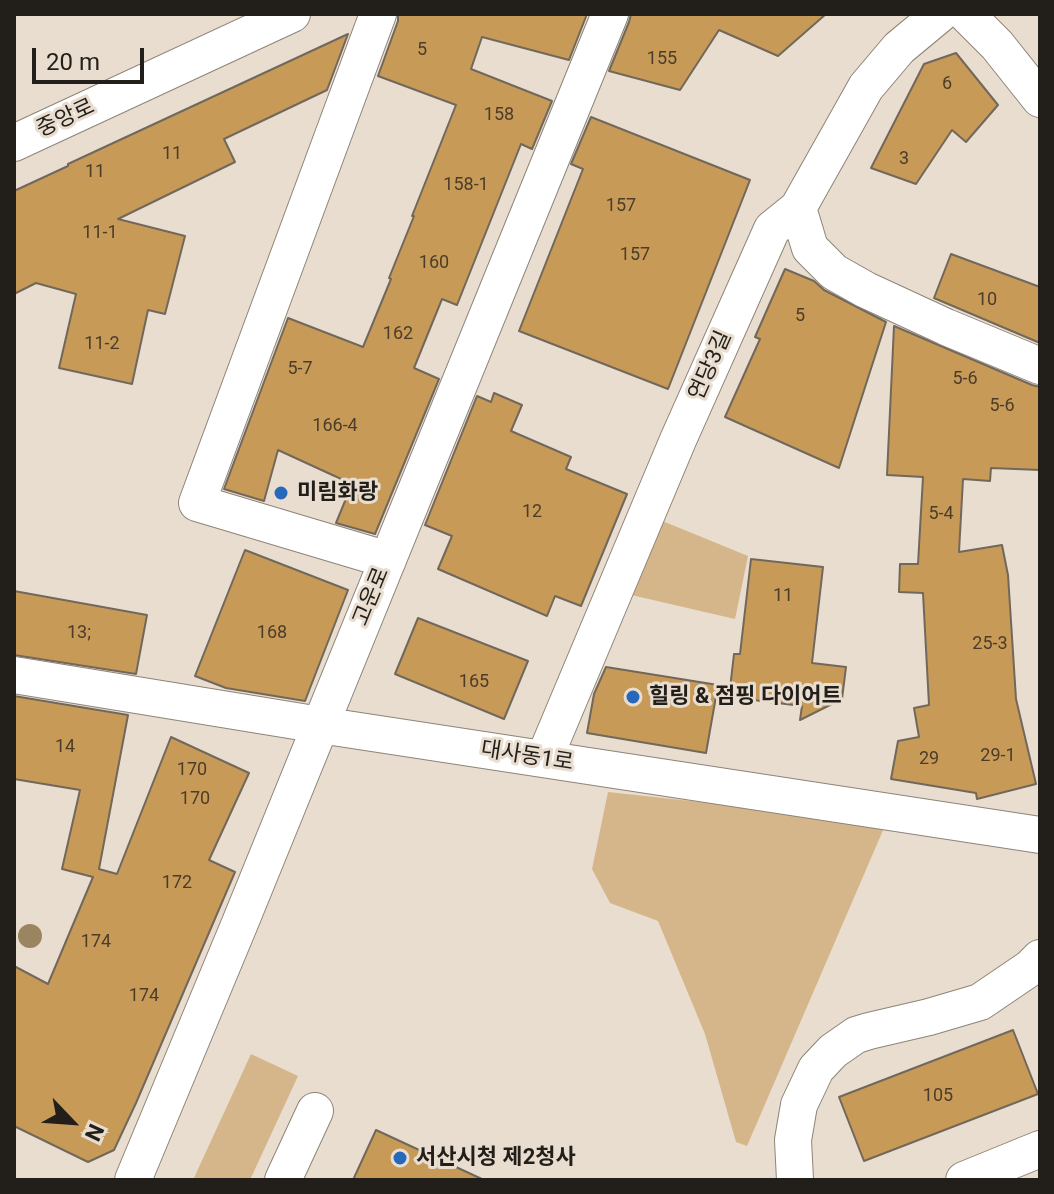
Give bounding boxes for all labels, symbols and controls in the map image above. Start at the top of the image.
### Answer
scale bar [36,32,148,82]
house number: 5 [417,39,427,61]
text: 20 m [46,48,100,76]
house number: 155 [647,48,677,70]
house number: 6 [942,73,952,95]
street label: 중앙로 [33,94,99,144]
house number: 158 [484,104,514,126]
house number: 11 [162,143,182,165]
house number: 3 [899,148,909,170]
house number: 11 [85,161,105,183]
house number: 158-1 [443,174,489,196]
house number: 157 [606,195,636,217]
house number: 11-1 [82,222,118,244]
house number: 157 [620,244,650,266]
house number: 160 [419,252,449,274]
house number: 10 [977,289,997,311]
house number: 5 [795,305,805,327]
house number: 162 [383,323,413,345]
street label: 연당3길 [684,327,738,405]
house number: 11-2 [84,333,120,355]
house number: 5-7 [287,358,313,380]
house number: 5-6 [952,368,978,390]
house number: 5-6 [989,395,1015,417]
house number: 166-4 [312,415,358,437]
place label: 미림화랑 [297,480,378,506]
marker: 미림화랑 [272,484,290,502]
house number: 12 [522,501,542,523]
house number: 5-4 [928,503,954,525]
street label: 고운로 [348,564,396,630]
house number: 11 [773,585,793,607]
house number: 13; [67,622,91,644]
house number: 168 [257,622,287,644]
house number: 25-3 [972,633,1008,655]
house number: 165 [459,671,489,693]
place label: 힐링 & 점핑 다이어트 [649,684,842,710]
marker: 힐링 & 점핑 다이어트 [624,688,642,706]
house number: 14 [55,736,75,758]
street label: 대사동1로 [479,737,575,777]
house number: 29-1 [980,745,1016,767]
house number: 29 [919,748,939,770]
house number: 170 [177,759,207,781]
house number: 170 [180,788,210,810]
house number: 172 [162,872,192,894]
house number: 174 [81,931,111,953]
house number: 174 [129,985,159,1007]
north arrow [32,1082,112,1162]
house number: 105 [923,1085,953,1107]
text: N [80,1120,109,1145]
place label: 서산시청 제2청사 [416,1145,576,1171]
marker: 서산시청 제2청사 [391,1149,409,1167]

